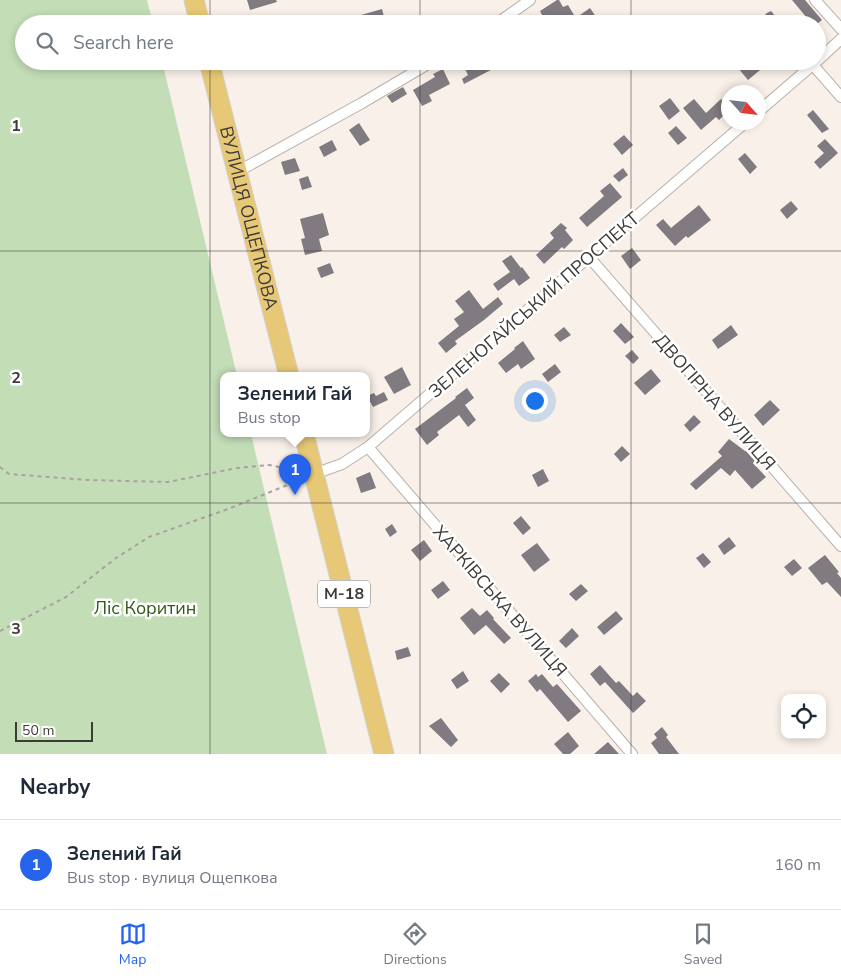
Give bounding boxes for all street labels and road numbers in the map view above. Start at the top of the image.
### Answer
street label: ВУЛИЦЯ ОЩЕПКОВА [214,124,284,312]
street label: ЗЕЛЕНОГАЙСЬКИЙ ПРОСПЕКТ [424,207,645,403]
street label: ДВОГІРНА ВУЛИЦЯ [649,329,781,475]
street label: ХАРКІВСЬКА ВУЛИЦЯ [428,520,572,682]
road number: М-18 [318,580,370,608]

